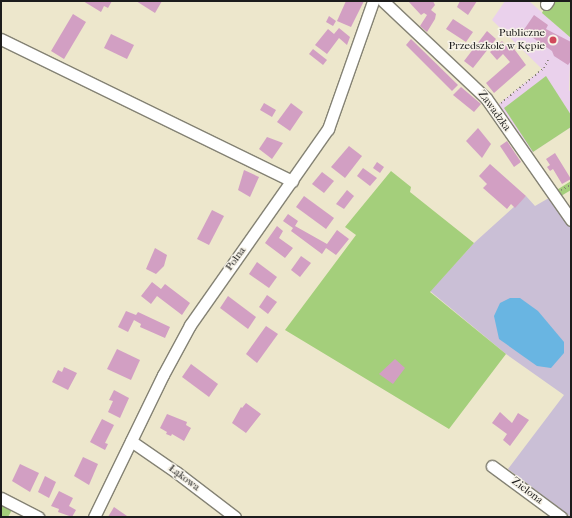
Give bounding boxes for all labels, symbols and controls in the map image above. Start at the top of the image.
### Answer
place label: Publiczne Przedszkole w Kępie [448,27,545,53]
marker: Publiczne Przedszkole w Kępie [548,35,558,45]
street label: Zawadzka [475,88,513,134]
street label: Polna [223,244,249,274]
street label: Łąkowa [166,462,202,494]
street label: Zielona [509,475,545,507]

